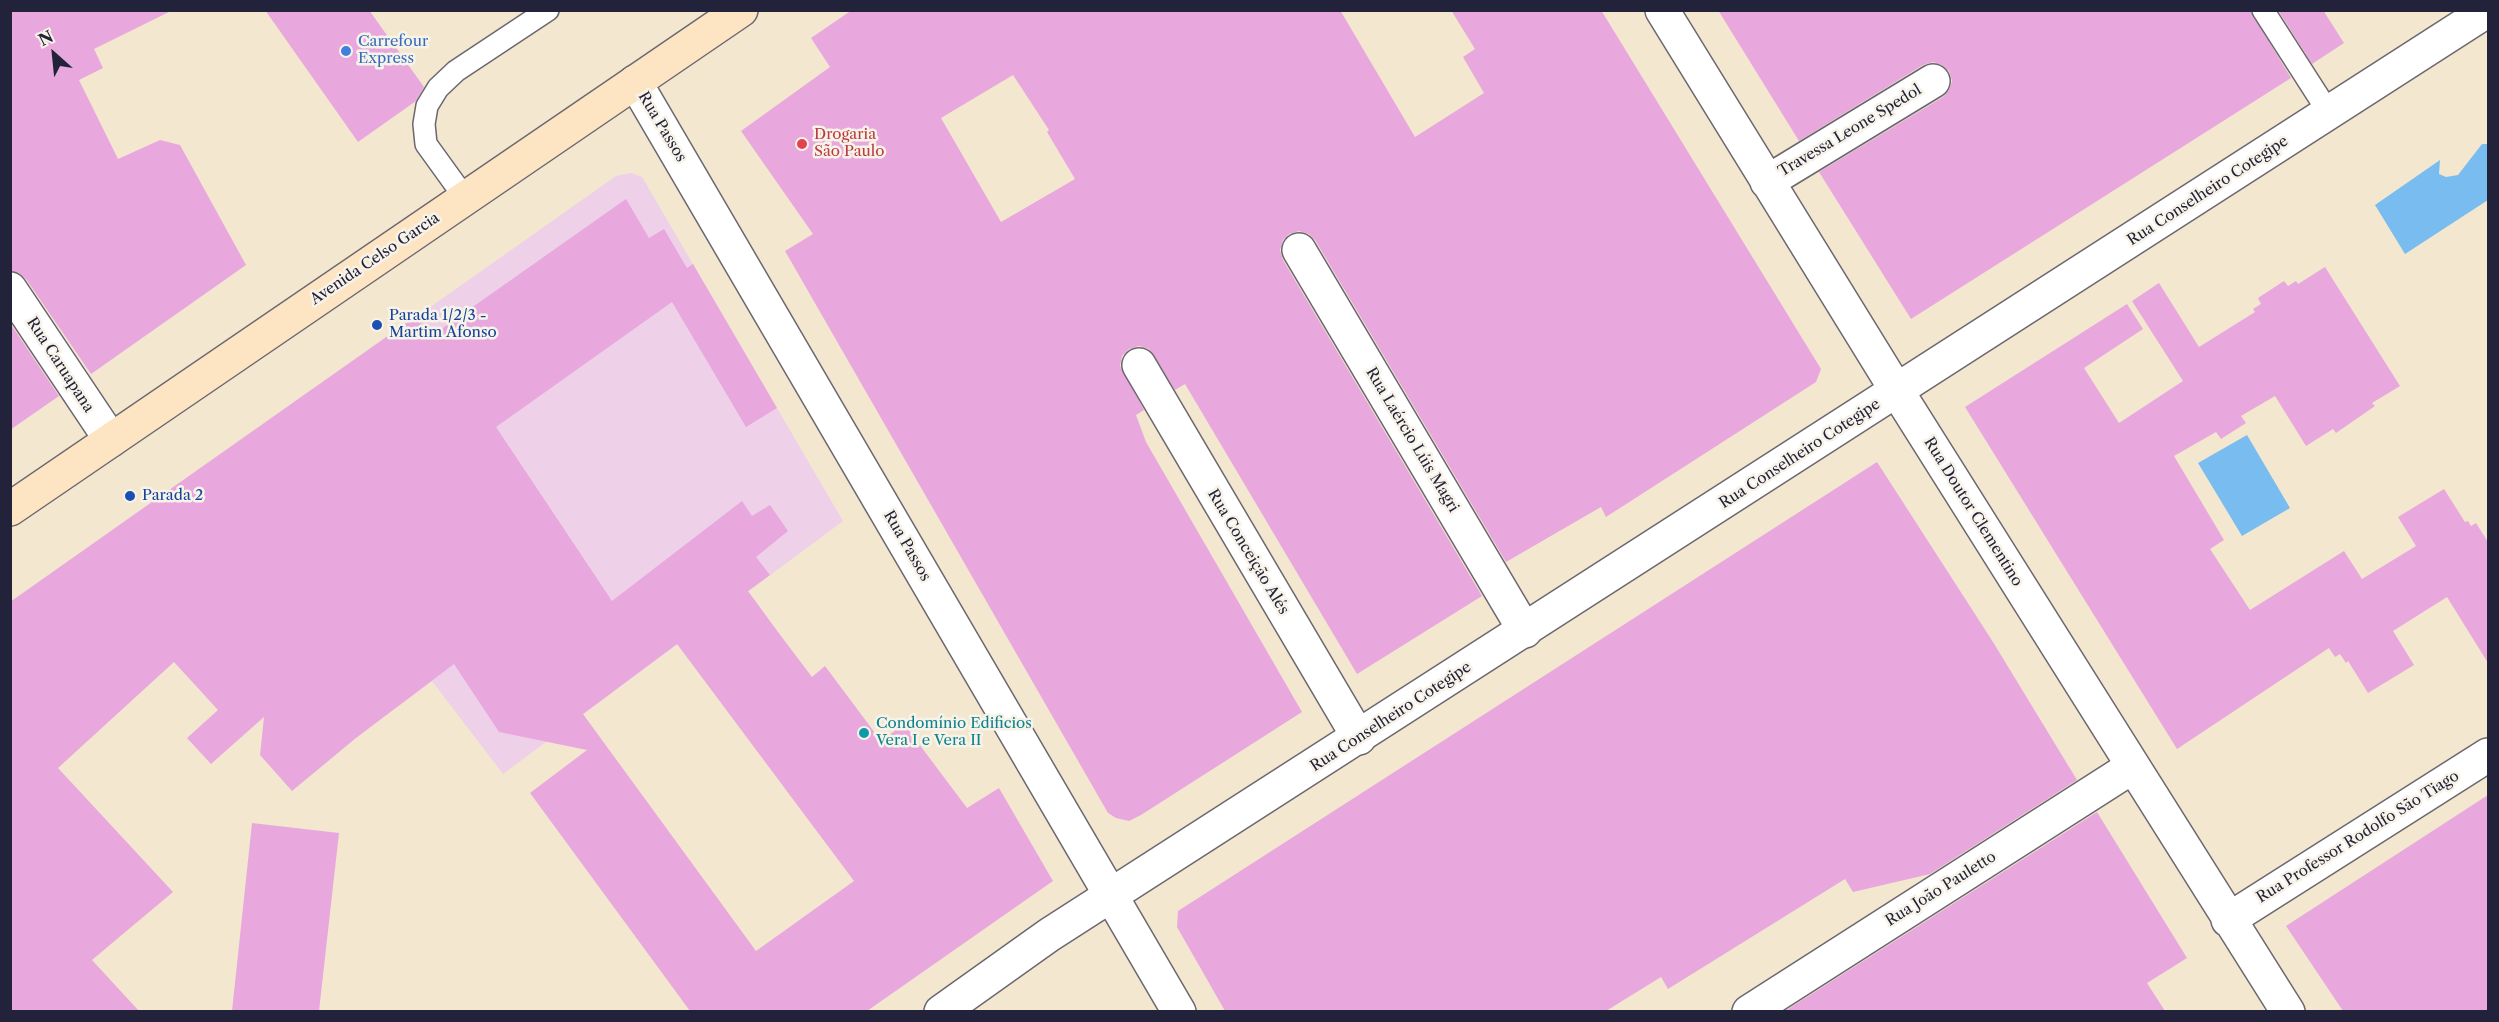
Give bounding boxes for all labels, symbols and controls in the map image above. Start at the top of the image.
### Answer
north arrow [24,24,84,84]
text: N [35,26,57,50]
place label: Carrefour Express [358,33,428,68]
marker: Carrefour Express [339,44,353,58]
street label: Travessa Leone Spedol [1775,81,1925,181]
street label: Rua Passos [634,89,690,165]
place label: Drogaria São Paulo [814,126,885,161]
street label: Rua Conselheiro Cotegipe [2124,132,2292,250]
marker: Drogaria São Paulo [795,137,809,151]
street label: Avenida Celso Garcia [307,209,443,309]
place label: Parada 1/2/3 - Martim Afonso [389,307,497,342]
street label: Rua Caruapana [23,314,97,416]
marker: Parada 1/2/3 - Martim Afonso [370,318,384,332]
street label: Rua Laércio Lúis Magri [1362,364,1462,516]
street label: Rua Conselheiro Cotegipe [1716,395,1884,513]
street label: Rua Doutor Clementino [1920,434,2026,590]
street label: Rua Conceição Alés [1204,486,1292,618]
place label: Parada 2 [142,487,203,505]
marker: Parada 2 [123,489,137,503]
street label: Rua Passos [880,508,934,584]
street label: Rua Conselheiro Cotegipe [1307,658,1475,776]
place label: Condomínio Edificios Vera I e Vera II [876,715,1032,750]
marker: Condomínio Edificios Vera I e Vera II [857,726,871,740]
street label: Rua Professor Rodolfo São Tiago [2254,767,2462,907]
street label: Rua João Pauletto [1882,848,2000,930]

